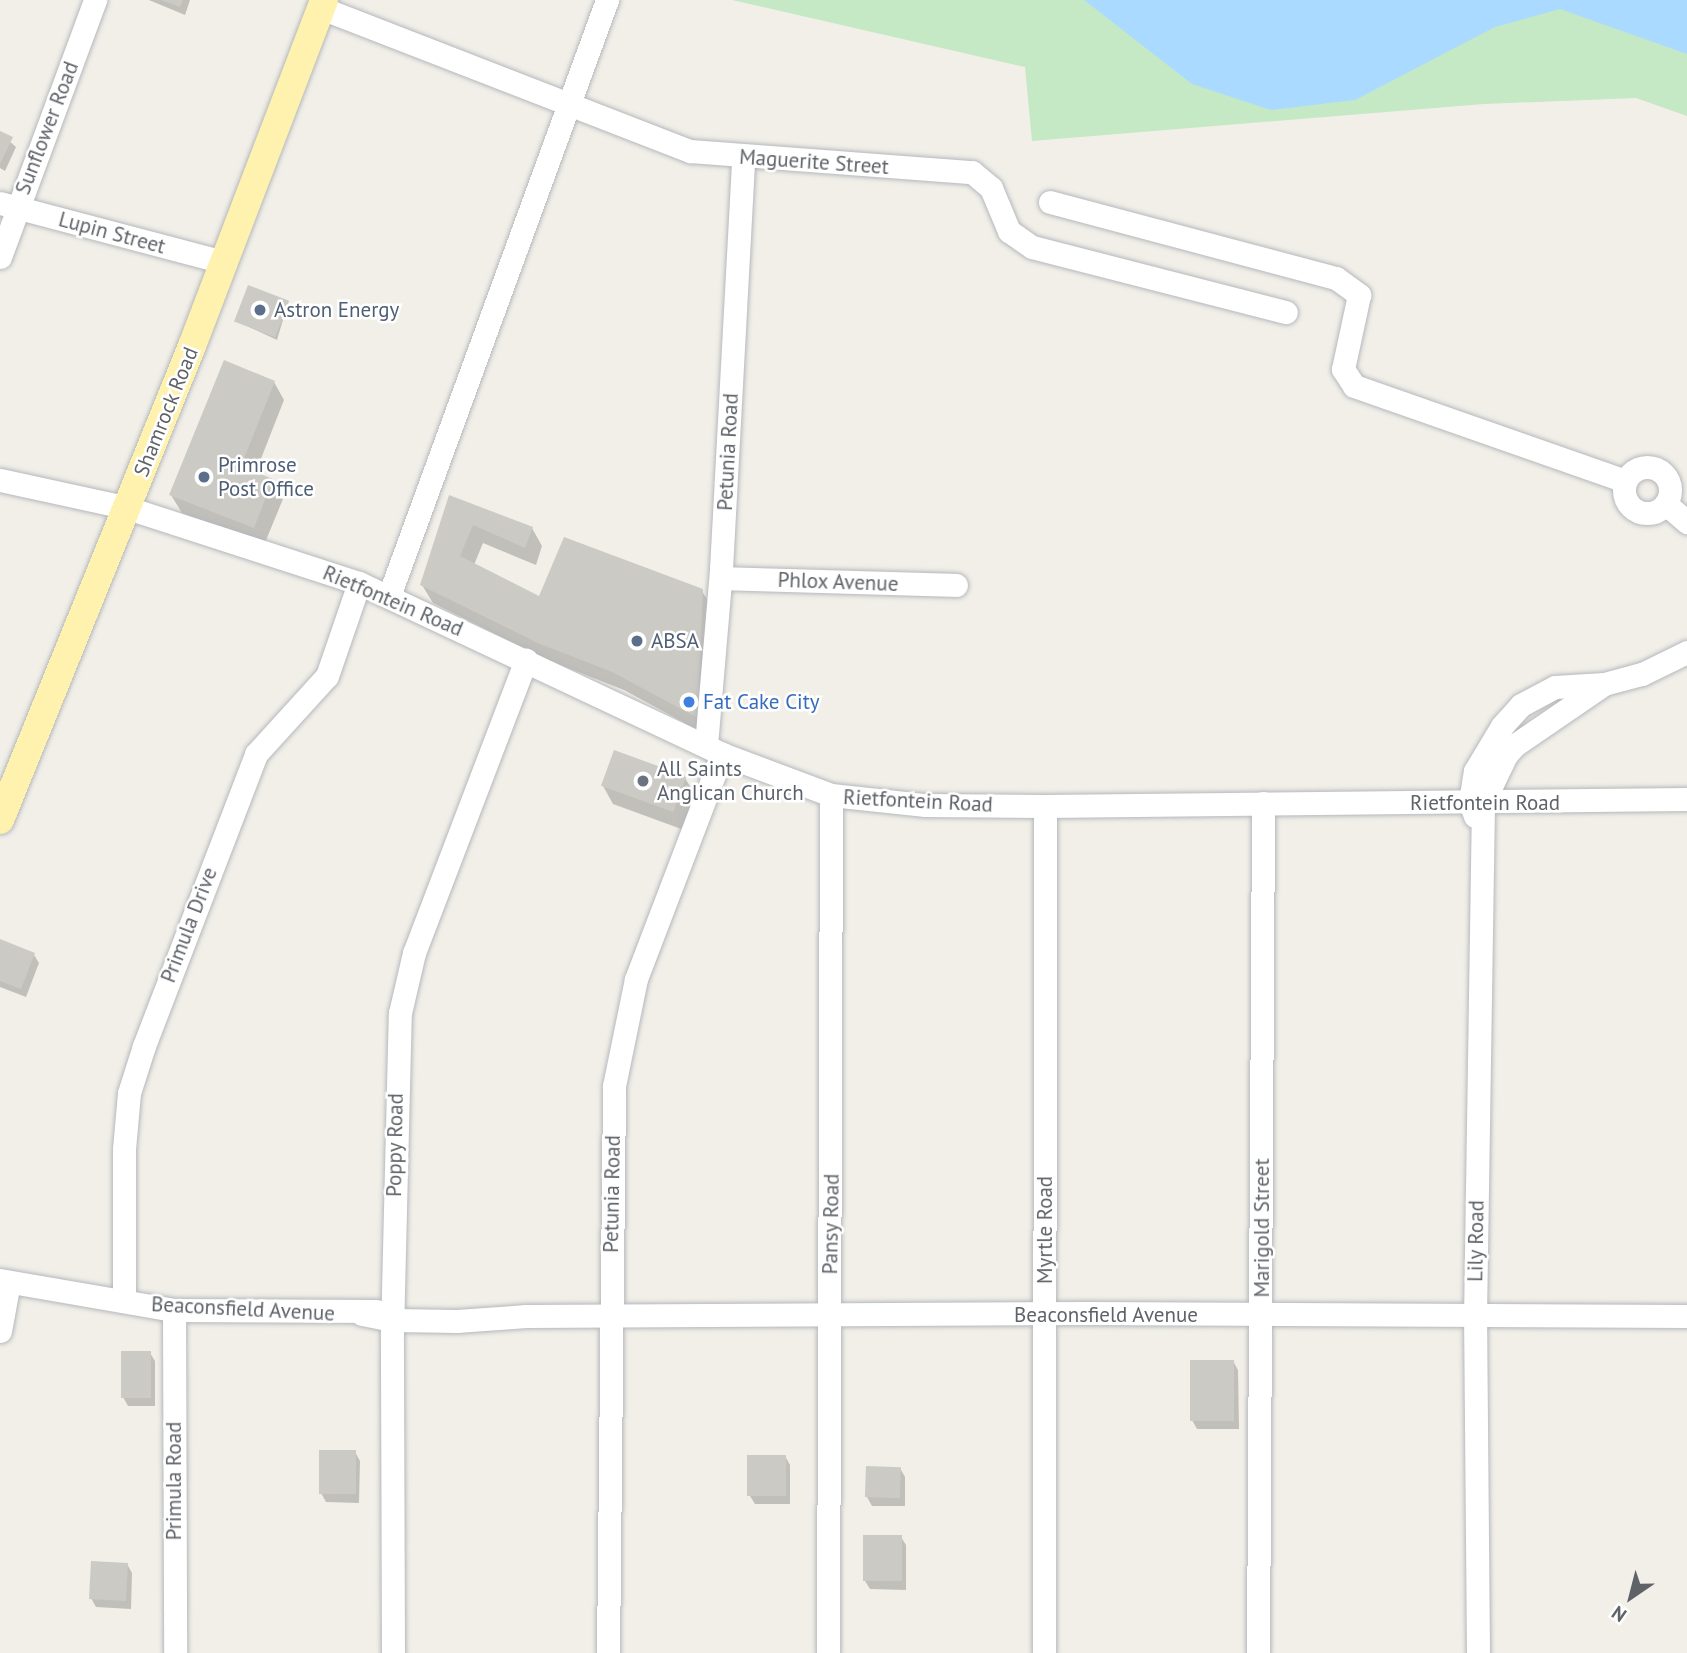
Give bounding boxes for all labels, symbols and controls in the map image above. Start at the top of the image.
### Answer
street label: Sunflower Road [10,58,84,198]
street label: Maguerite Street [738,144,890,180]
street label: Lupin Street [56,207,168,259]
place label: Astron Energy [274,297,399,323]
marker: Astron Energy [252,302,268,318]
street label: Shamrock Road [128,343,204,481]
street label: Petunia Road [712,393,744,511]
place label: Primrose Post Office [218,452,314,502]
marker: Primrose Post Office [196,469,212,485]
street label: Rietfontein Road [319,560,467,642]
street label: Phlox Avenue [777,567,899,597]
place label: ABSA [651,628,699,654]
marker: ABSA [629,633,645,649]
place label: Fat Cake City [703,689,820,715]
marker: Fat Cake City [681,694,697,710]
place label: All Saints Anglican Church [657,756,804,806]
marker: All Saints Anglican Church [635,773,651,789]
street label: Rietfontein Road [843,784,993,818]
street label: Rietfontein Road [1410,790,1560,816]
street label: Primula Drive [155,864,223,986]
street label: Poppy Road [381,1093,409,1197]
street label: Petunia Road [598,1135,626,1253]
street label: Marigold Street [1249,1159,1275,1297]
street label: Pansy Road [818,1173,844,1275]
street label: Myrtle Road [1032,1176,1058,1284]
street label: Lily Road [1463,1200,1489,1282]
street label: Beaconsfield Avenue [150,1292,336,1326]
street label: Beaconsfield Avenue [1014,1302,1198,1328]
street label: Primula Road [161,1422,187,1540]
north arrow [1596,1562,1666,1632]
text: N [1607,1601,1631,1628]

